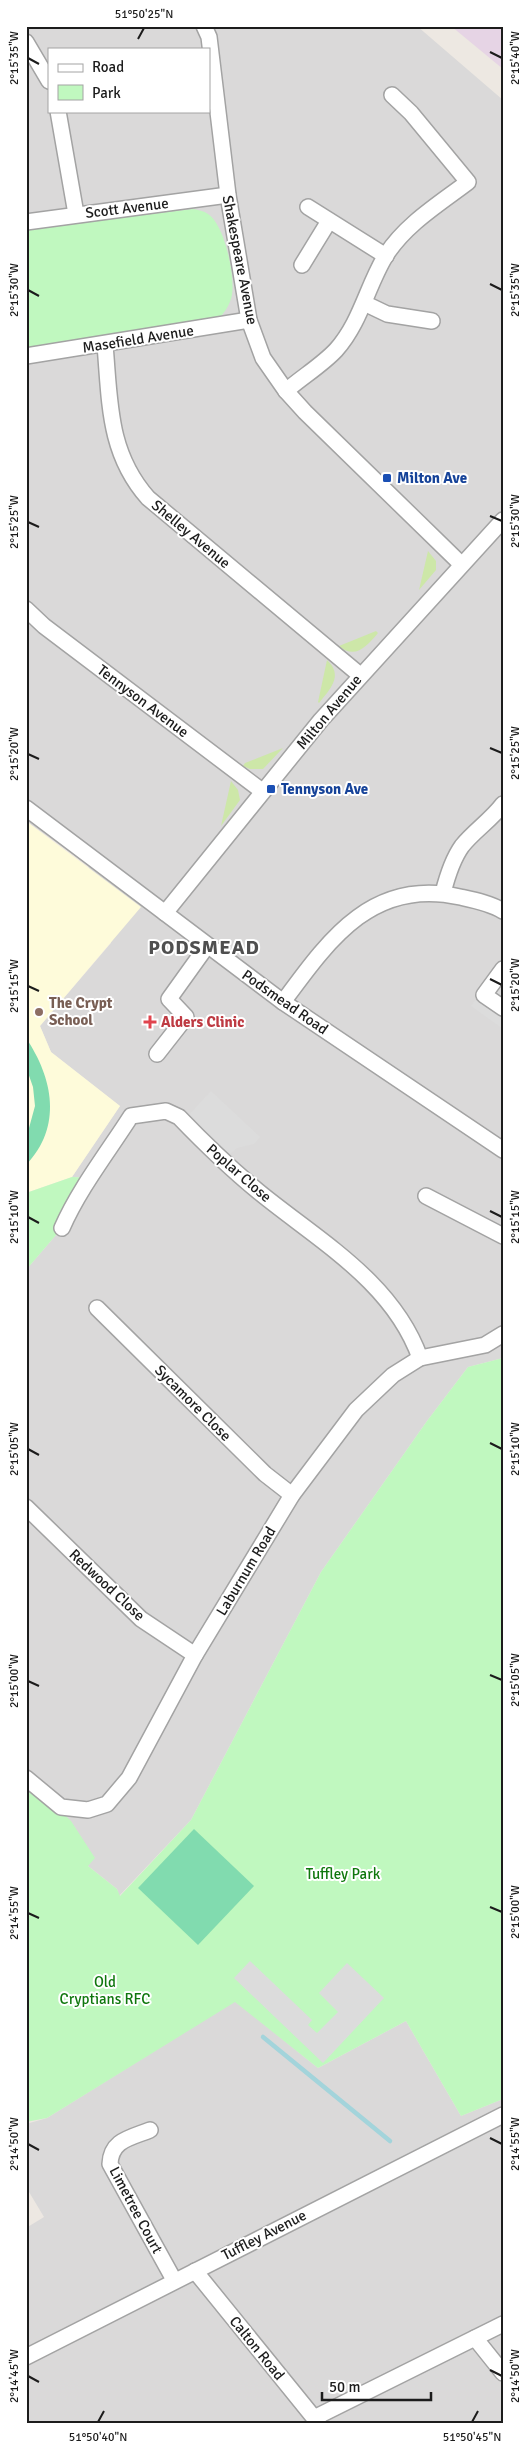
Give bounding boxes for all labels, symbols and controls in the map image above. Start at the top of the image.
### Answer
text: 51°50'25"N [115,7,173,22]
text: 2°15'35"W [7,31,22,85]
text: 2°15'40"W [508,31,523,85]
legend [48,48,210,112]
text: Road [92,58,124,76]
text: Park [92,84,121,102]
street label: Scott Avenue [84,194,170,222]
street label: Shakespeare Avenue [219,194,261,326]
text: 2°15'30"W [7,263,22,317]
text: 2°15'35"W [508,263,523,317]
street label: Masefield Avenue [81,321,195,357]
place label: Milton Ave [397,469,467,487]
marker: Milton Ave [381,472,393,484]
text: 2°15'30"W [508,494,523,548]
text: 2°15'25"W [7,495,22,549]
street label: Shelley Avenue [148,496,234,572]
street label: Tennyson Avenue [94,661,192,741]
street label: Milton Avenue [293,671,365,753]
text: 2°15'25"W [508,726,523,780]
text: 2°15'20"W [7,727,22,781]
place label: Tennyson Ave [281,780,368,798]
marker: Tennyson Ave [265,783,277,795]
district label: PODSMEAD [148,935,260,960]
text: 2°15'20"W [508,958,523,1012]
text: 2°15'15"W [7,959,22,1013]
street label: Podsmead Road [239,966,331,1038]
place label: The Crypt School [49,994,113,1029]
marker: The Crypt School [33,1006,45,1018]
place label: Alders Clinic [161,1013,244,1031]
marker: Alders Clinic [143,1015,157,1029]
street label: Poplar Close [203,1140,275,1206]
text: 2°15'10"W [7,1190,22,1244]
text: 2°15'15"W [508,1190,523,1244]
street label: Sycamore Close [151,1361,235,1445]
text: 2°15'05"W [7,1422,22,1476]
text: 2°15'10"W [508,1422,523,1476]
street label: Laburnum Road [212,1523,280,1619]
street label: Redwood Close [65,1545,149,1625]
text: 2°15'05"W [508,1653,523,1707]
text: 2°15'00"W [7,1654,22,1708]
park label: Tuffley Park [306,1865,381,1883]
text: 2°15'00"W [508,1885,523,1939]
text: 2°14'55"W [7,1886,22,1940]
park label: Old Cryptians RFC [60,1973,150,2008]
text: 2°14'50"W [7,2117,22,2171]
text: 2°14'55"W [508,2117,523,2171]
street label: Limetree Court [106,2163,166,2257]
street label: Tuffley Avenue [219,2206,309,2264]
street label: Calton Road [226,2312,288,2384]
text: 2°14'45"W [7,2349,22,2403]
text: 2°14'50"W [508,2349,523,2403]
scale bar [322,2370,430,2402]
text: 50 m [329,2378,360,2396]
text: 51°50'40"N [69,2430,127,2445]
text: 51°50'45"N [443,2430,501,2445]

